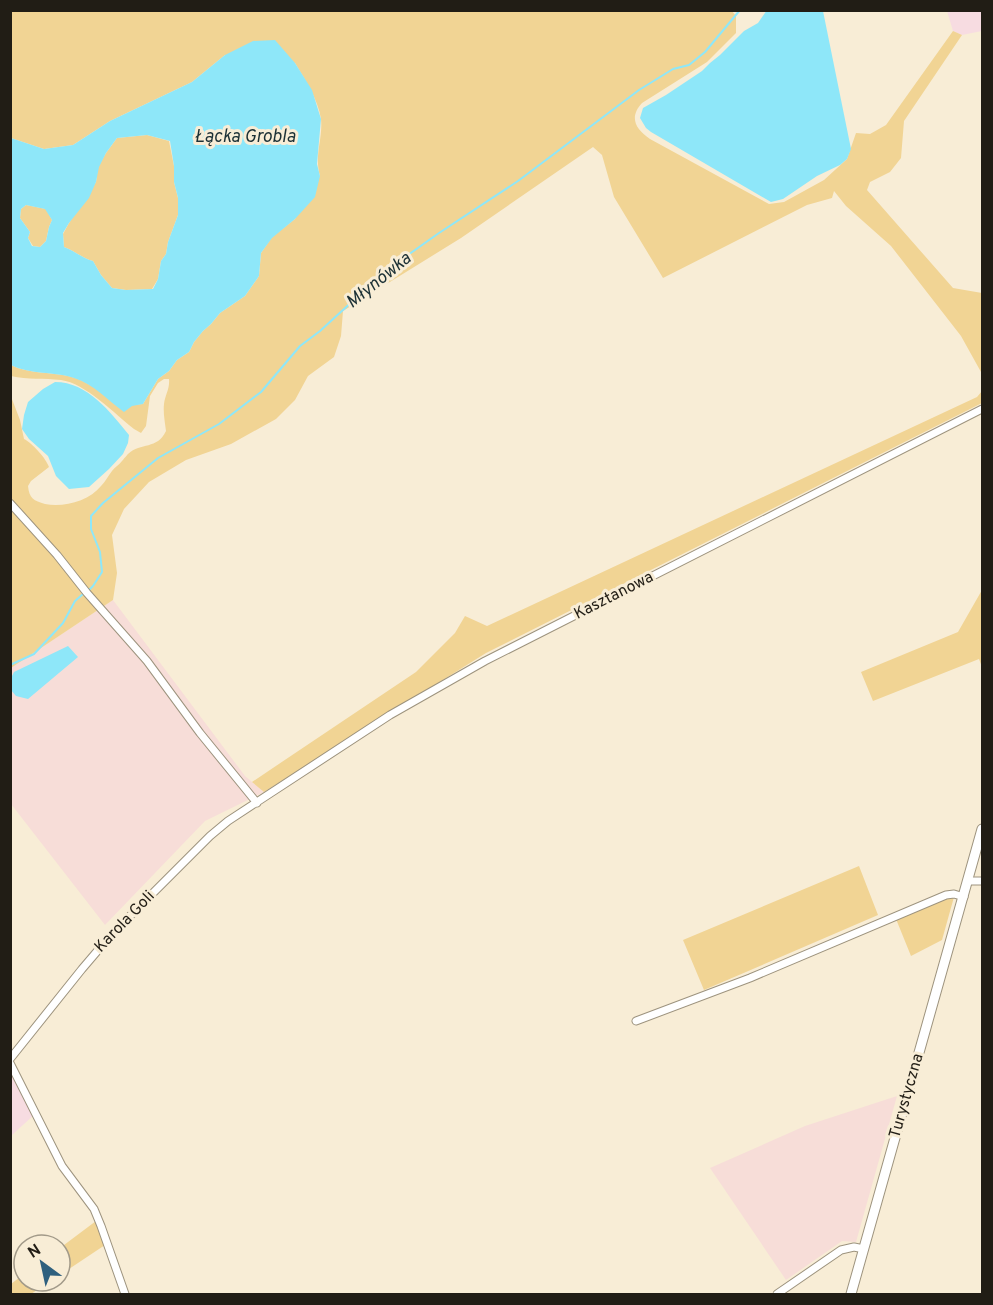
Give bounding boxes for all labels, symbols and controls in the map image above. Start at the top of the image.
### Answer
water label: Łącka Grobla [195,126,296,149]
water label: Młynówka [342,247,417,314]
street label: Kasztanowa [571,567,657,625]
street label: Karola Goli [91,887,159,957]
street label: Turystyczna [885,1051,929,1141]
north arrow [12,1233,72,1293]
text: N [25,1241,45,1264]

